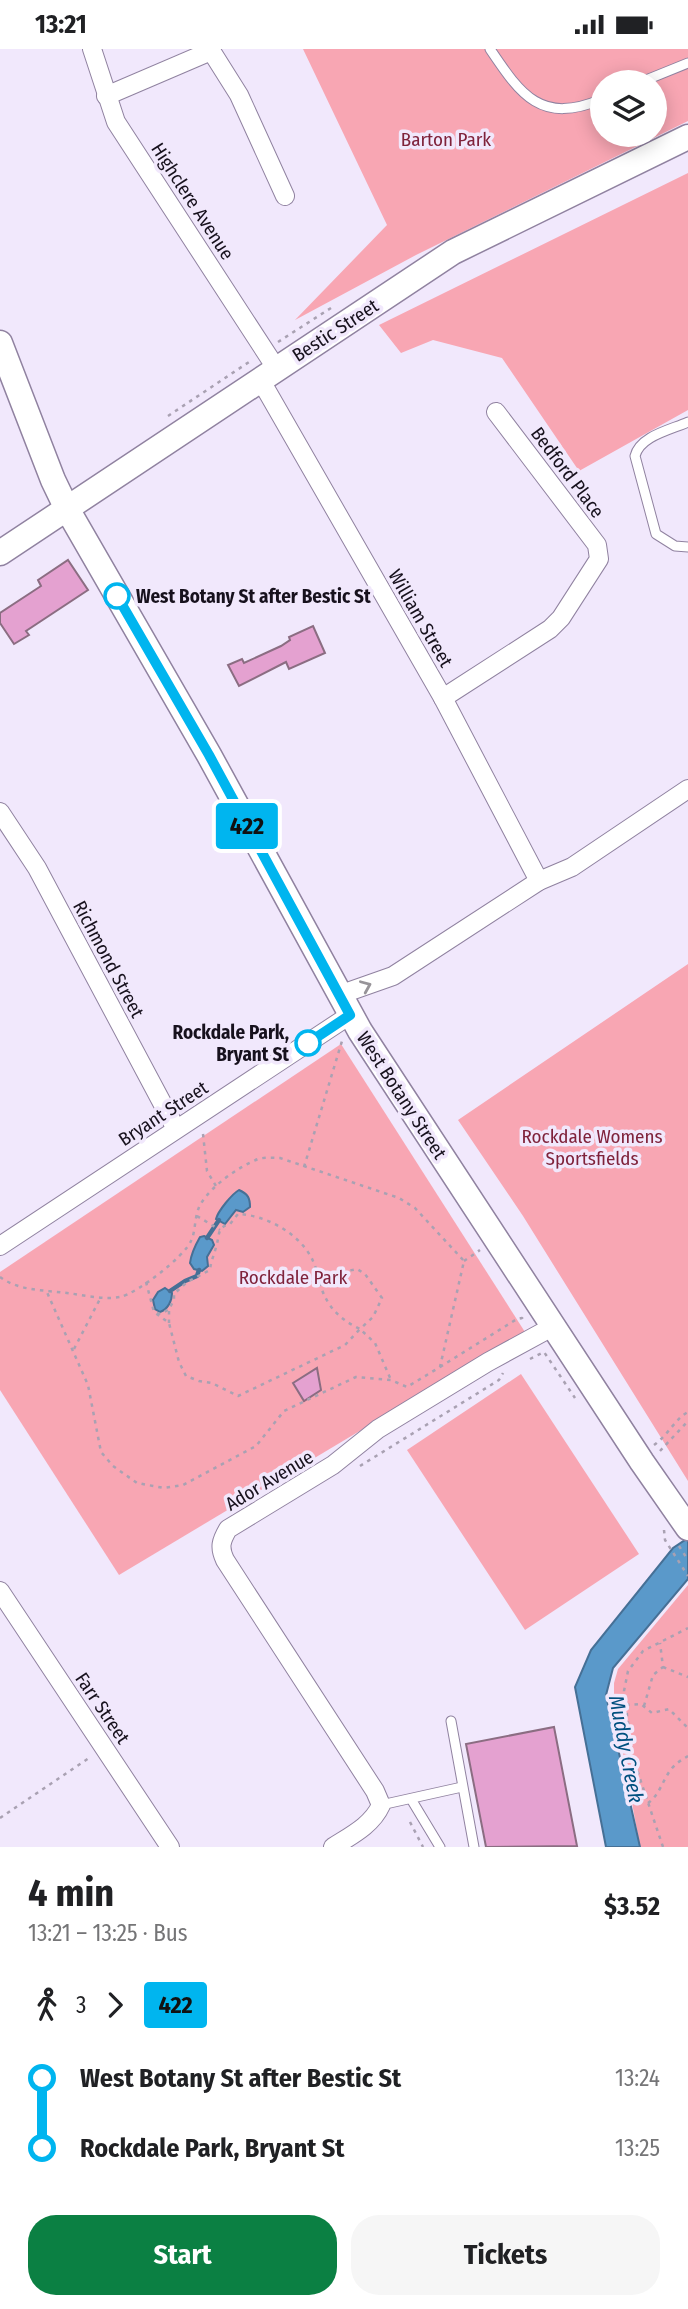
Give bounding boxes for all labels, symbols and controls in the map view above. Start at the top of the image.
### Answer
text: 13:21 [35,9,87,40]
map controls [590,70,667,147]
button: layers [590,70,667,147]
park label: Barton Park [401,128,491,151]
street label: Highclere Avenue [146,139,239,264]
street label: Bestic Street [288,294,383,367]
street label: Bedford Place [526,422,609,522]
street label: William Street [383,565,458,672]
marker: West Botany St after Bestic St [104,583,130,609]
place label: West Botany St after Bestic St [136,585,371,608]
line badge: 422 [207,803,287,849]
text: 422 [230,812,264,840]
street label: Richmond Street [68,897,149,1022]
one-way arrow [359,980,371,994]
place label: Rockdale Park, Bryant St [173,1021,289,1066]
street label: West Botany Street [352,1027,452,1164]
marker: Rockdale Park, Bryant St [295,1030,321,1056]
street label: Bryant Street [114,1076,213,1151]
park label: Rockdale Womens Sportsfields [521,1125,663,1170]
park label: Rockdale Park [239,1266,347,1289]
street label: Ador Avenue [221,1445,317,1516]
street label: Farr Street [70,1668,135,1749]
water label: Muddy Creek [603,1693,649,1805]
text: 4 min [28,1870,114,1916]
text: $3.52 [604,1891,660,1922]
text: 13:21 – 13:25 · Bus [28,1919,188,1947]
icon: walk [28,1986,66,2024]
icon: forward [96,1986,134,2024]
text: 3 [76,1991,86,2019]
text: 422 [158,1991,193,2019]
text: West Botany St after Bestic St [80,2063,401,2094]
text: 13:24 [615,2064,660,2092]
text: Rockdale Park, Bryant St [80,2133,345,2164]
text: 13:25 [615,2134,660,2162]
button: Start [28,2215,337,2295]
button: Tickets [351,2215,660,2295]

